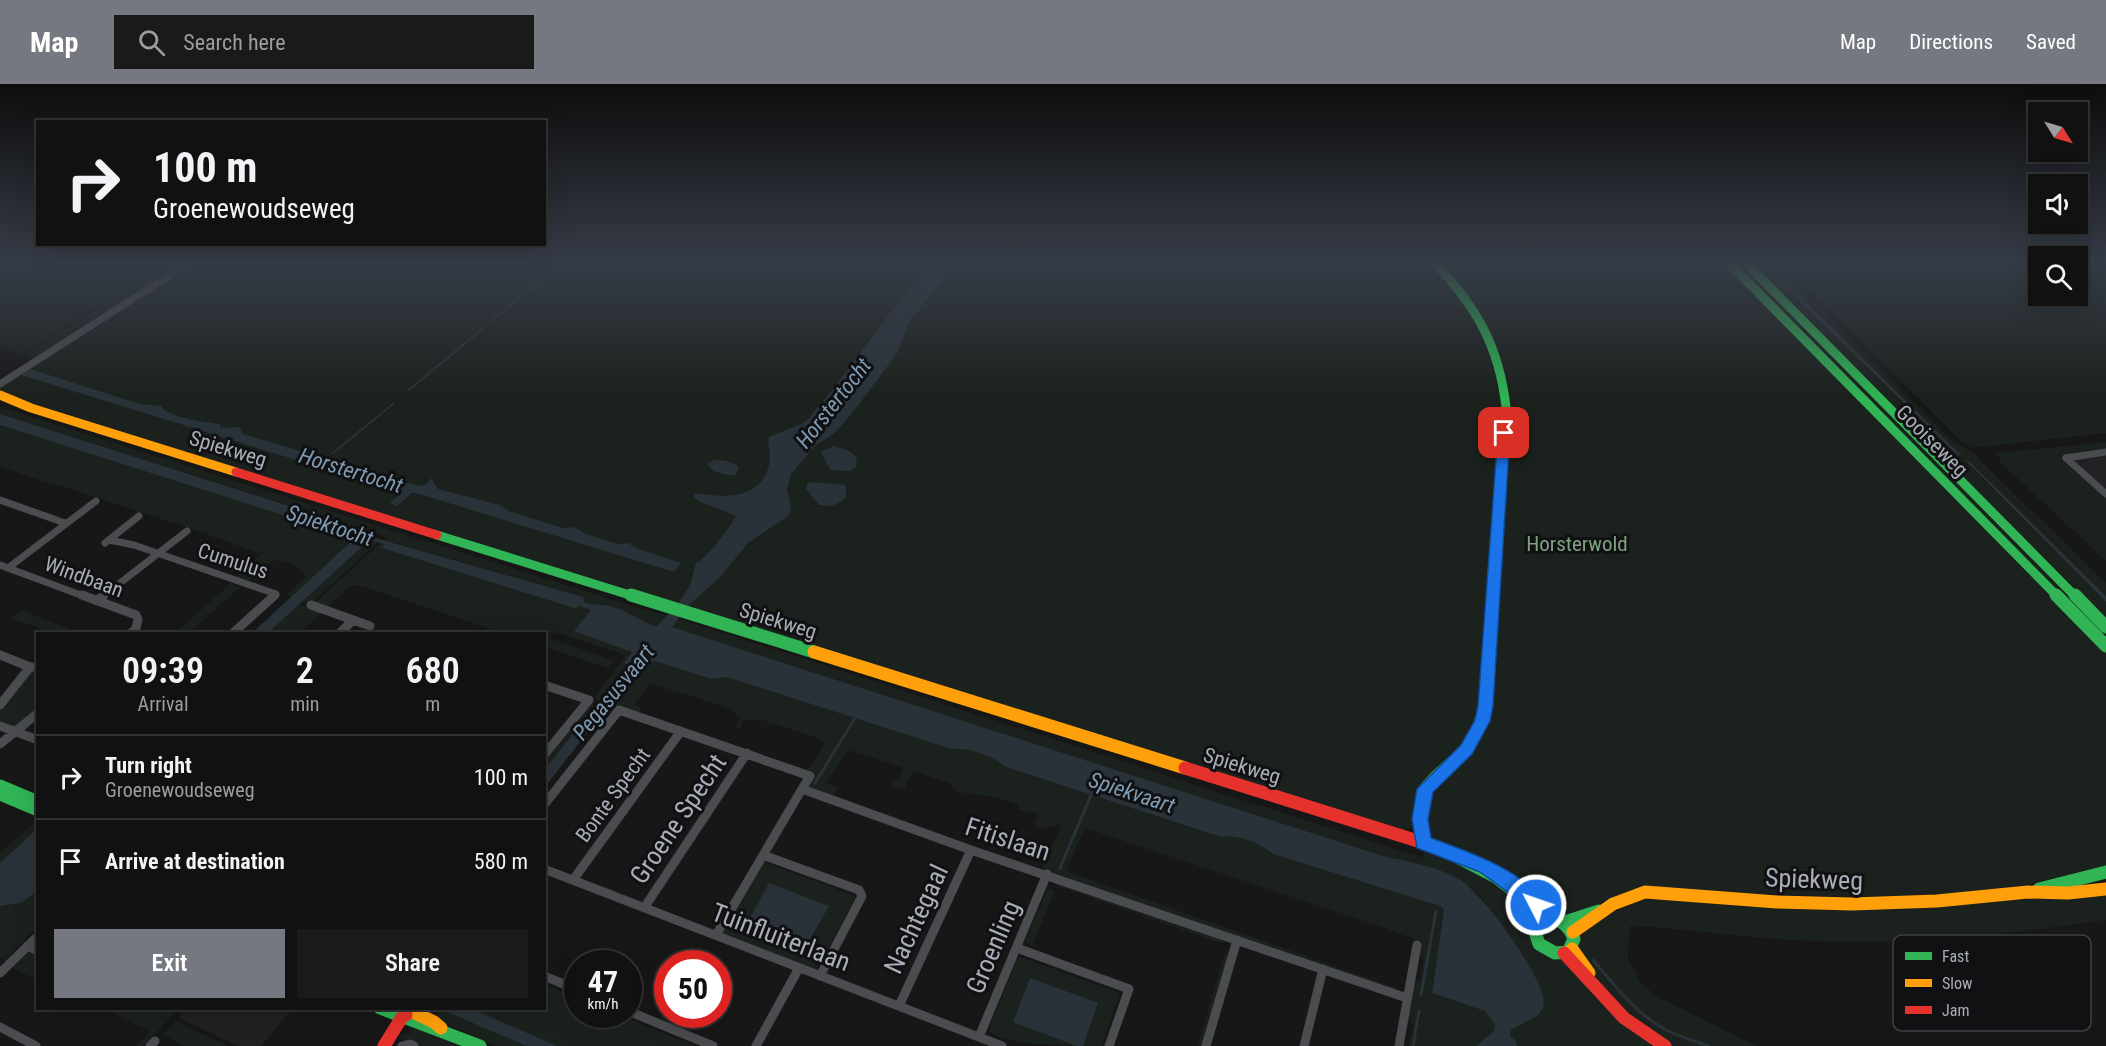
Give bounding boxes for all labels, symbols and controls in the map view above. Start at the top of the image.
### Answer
search box [114,15,534,69]
text: Map [30,26,78,59]
icon: search [135,26,168,59]
text: Search here [183,30,286,55]
text: Map [1840,30,1876,54]
text: Directions [1909,30,1993,54]
text: Saved [2026,30,2076,54]
north arrow [2028,102,2088,162]
map controls [2028,102,2088,306]
text: 100 m [153,143,258,192]
icon: right [54,144,132,222]
button: sound [2028,174,2088,234]
text: Groenewoudseweg [153,193,355,225]
button: search [2028,246,2088,306]
water label: Horstertocht [791,353,877,453]
street label: Gooiseweg [1891,400,1973,482]
pin [1478,407,1529,458]
icon: arrive [1487,416,1520,449]
street label: Spiekweg [187,426,269,472]
water label: Horstertocht [296,443,406,498]
water label: Spiektocht [283,500,377,551]
park label: Horsterwold [1526,532,1628,556]
street label: Cumulus [195,538,271,584]
street label: Windbaan [41,552,127,602]
street label: Spiekweg [737,598,819,644]
water label: Pegasusvaart [567,639,660,745]
text: 09:39 [122,650,204,692]
text: 2 [296,650,314,692]
text: 680 [406,650,460,692]
text: Arrival [138,692,189,716]
text: min [290,692,319,716]
text: m [425,692,440,716]
street label: Bonte Specht [571,743,655,847]
street label: Spiekweg [1201,743,1283,789]
street label: Groene Specht [624,749,732,889]
text: Turn right [105,753,192,778]
icon: right [54,761,87,794]
text: 100 m [474,765,528,790]
water label: Spiekvaart [1086,767,1179,818]
text: Groenewoudseweg [105,778,255,802]
street label: Fitislaan [962,811,1054,867]
icon: arrive [54,845,87,878]
text: Arrive at destination [105,849,285,874]
text: 580 m [474,849,528,874]
street label: Nachtegaal [878,860,954,978]
street label: Spiekweg [1764,862,1864,896]
position arrow [1504,873,1568,937]
street label: Groenling [960,896,1026,998]
street label: Tuinfluiterlaan [707,897,855,977]
button: Exit [54,929,285,998]
button: Share [297,929,528,998]
legend [1893,935,2091,1031]
text: Fast [1942,947,1969,966]
speed limit sign: 50 [654,950,732,1028]
text: 47 [588,964,618,999]
text: Slow [1942,974,1972,993]
text: km/h [588,995,618,1013]
text: Jam [1942,1001,1969,1020]

